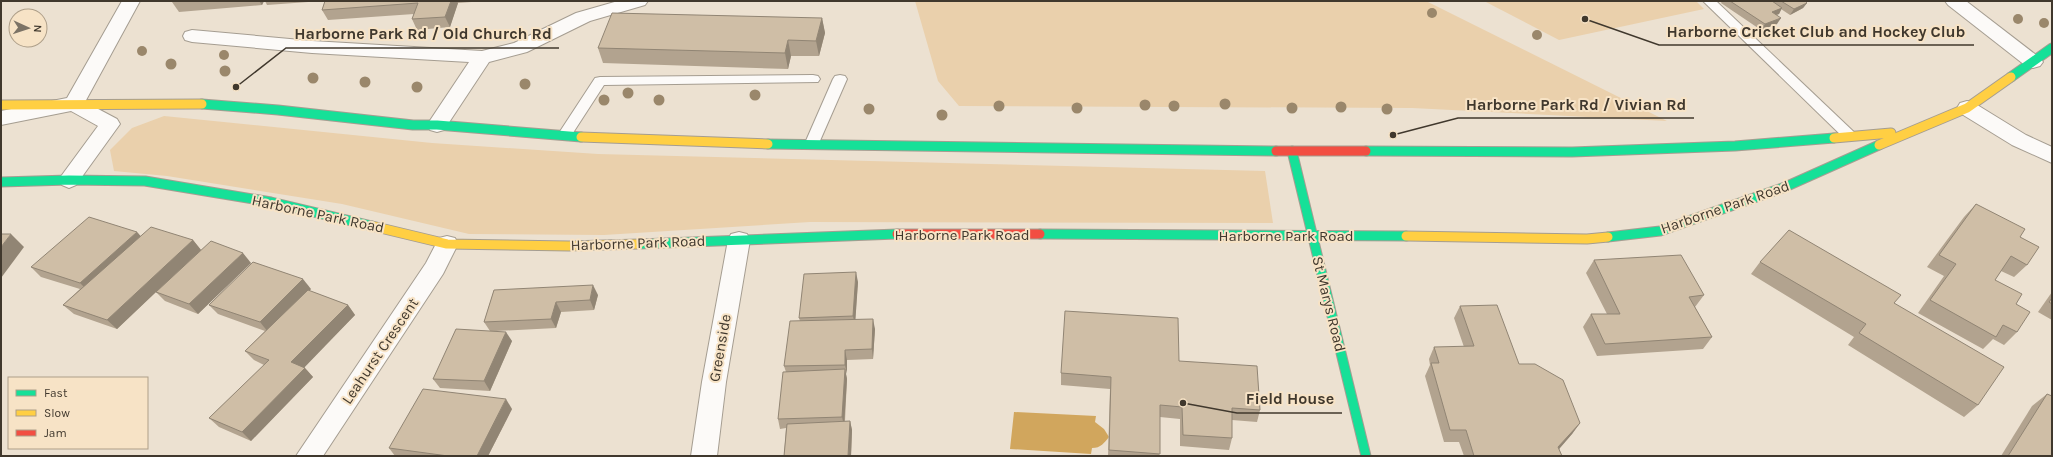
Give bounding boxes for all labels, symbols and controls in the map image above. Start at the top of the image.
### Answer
north arrow [8,8,48,48]
callout: Harborne Cricket Club and Hockey Club [1659,17,1974,45]
callout: Harborne Park Rd / Old Church Rd [286,20,559,48]
text: Harborne Cricket Club and Hockey Club [1667,22,1966,41]
text: N [31,24,44,33]
text: Harborne Park Rd / Old Church Rd [294,24,552,43]
callout: Harborne Park Rd / Vivian Rd [1458,90,1694,118]
text: Harborne Park Rd / Vivian Rd [1466,95,1686,114]
street label: Harborne Park Road [1658,177,1792,237]
street label: Harborne Park Road [250,191,386,237]
street label: Harborne Park Road [894,226,1030,244]
street label: Harborne Park Road [1218,227,1354,245]
street label: Harborne Park Road [570,232,706,254]
street label: St Marys Road [1308,254,1350,354]
street label: Leahurst Crescent [338,294,422,407]
street label: Greenside [705,313,735,383]
legend [8,377,148,449]
callout: Field House [1237,385,1342,413]
text: Fast [44,386,68,400]
text: Field House [1246,389,1334,408]
text: Slow [44,406,70,420]
text: Jam [44,426,67,440]

